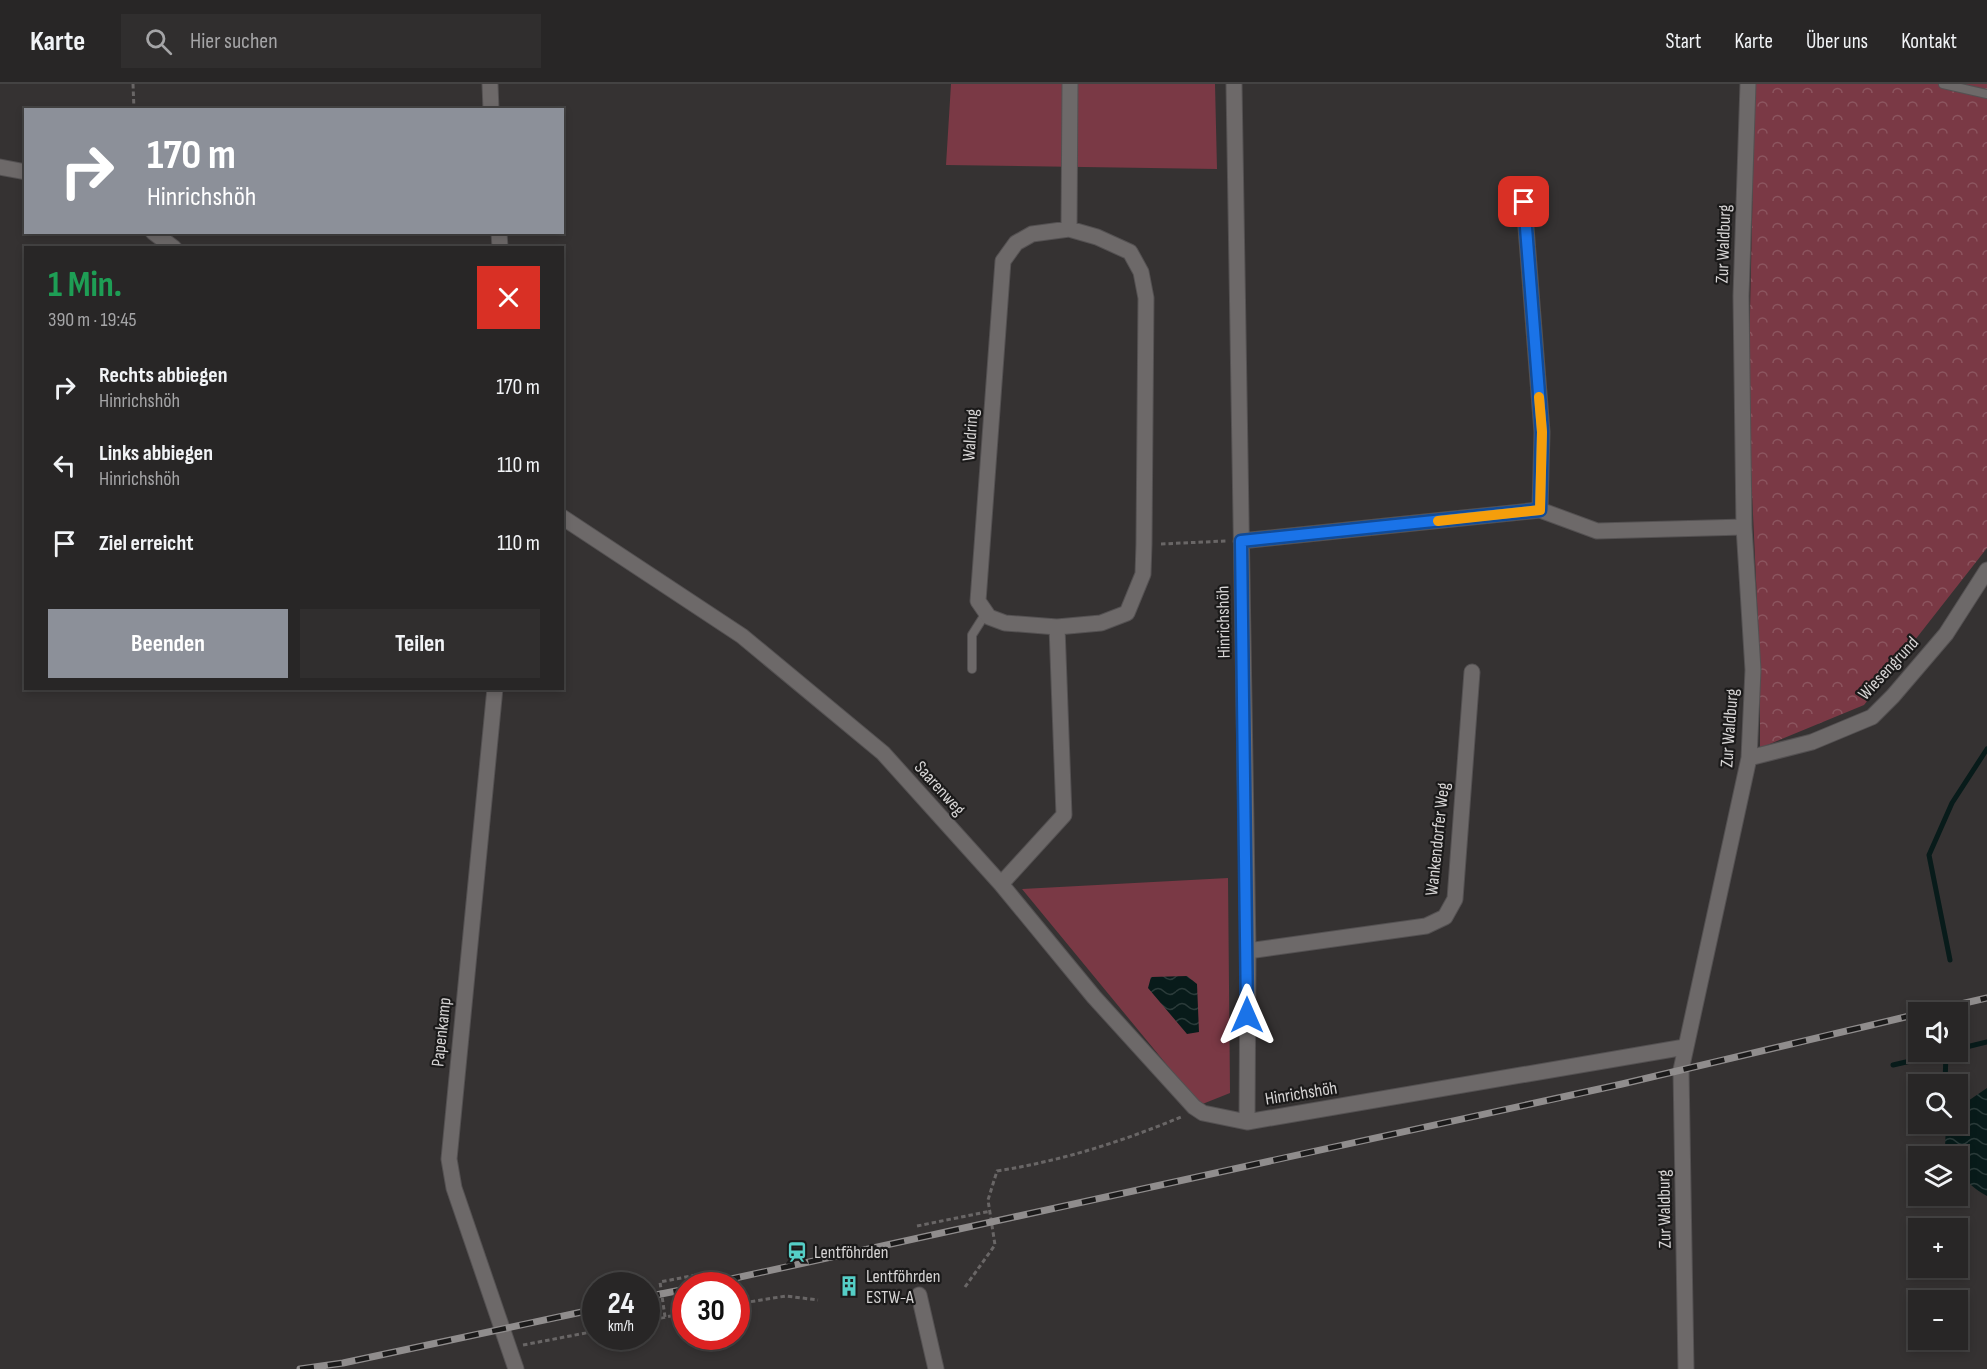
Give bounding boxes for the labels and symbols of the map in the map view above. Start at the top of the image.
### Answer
pin [1498,176,1549,227]
street label: Zur Waldburg [1712,204,1735,284]
street label: Waldring [958,408,983,462]
street label: Hinrichshöh [1212,585,1235,659]
street label: Wiesengrund [1854,632,1923,704]
street label: Zur Waldburg [1716,688,1743,768]
street label: Saarenweg [910,757,969,820]
street label: Wankendorfer Weg [1421,781,1454,897]
position arrow [1215,983,1279,1047]
street label: Papenkamp [427,996,456,1068]
street label: Hinrichshöh [1263,1077,1339,1110]
street label: Zur Waldburg [1653,1169,1676,1249]
station icon: Lentföhrden [785,1240,809,1264]
place label: Lentföhrden [814,1242,888,1263]
place label: Lentföhrden ESTW-A [866,1266,940,1308]
speed limit sign: 30 [672,1272,750,1350]
building icon: Lentföhrden ESTW-A [837,1274,861,1298]

